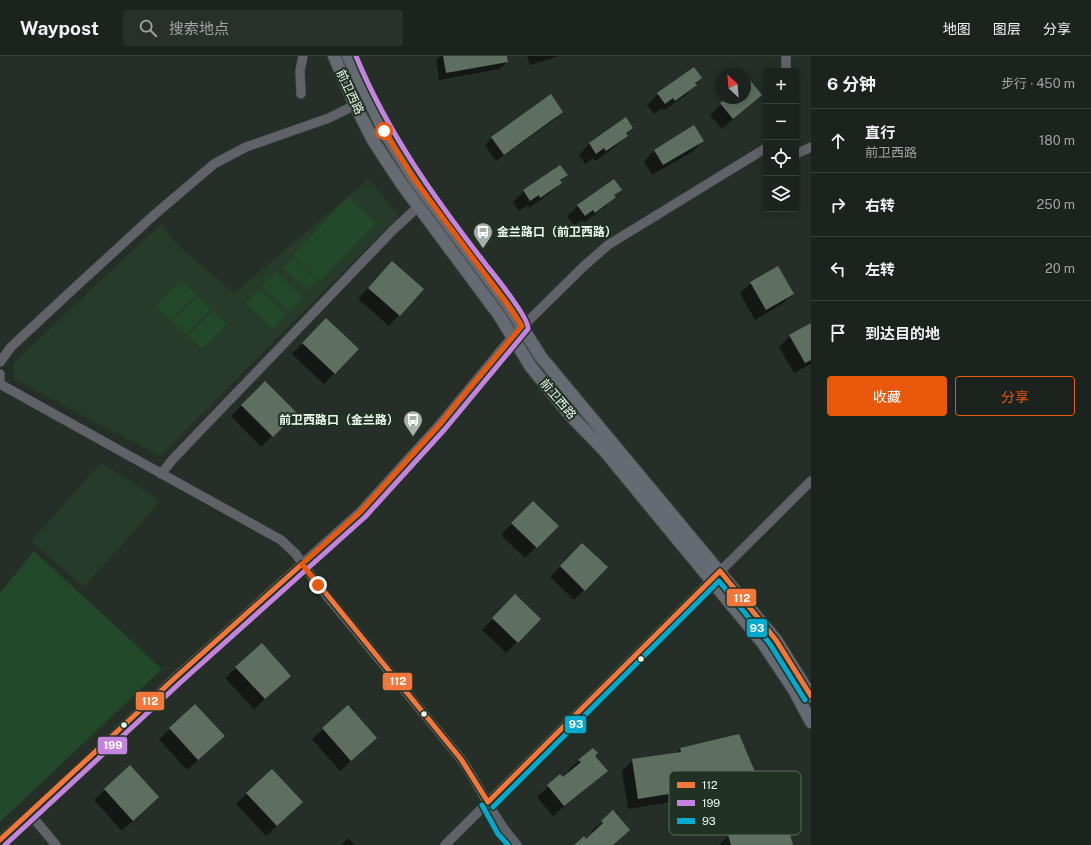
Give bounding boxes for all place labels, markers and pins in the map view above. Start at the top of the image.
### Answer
bus stop icon: 金兰路口（前卫西路） [472,221,494,249]
place label: 金兰路口（前卫西路） [497,225,617,239]
bus stop icon: 前卫西路口（金兰路） [402,409,424,437]
place label: 前卫西路口（金兰路） [279,413,399,427]
unlabelled marker [636,654,646,664]
unlabelled marker [419,709,429,719]
unlabelled marker [119,720,129,730]

